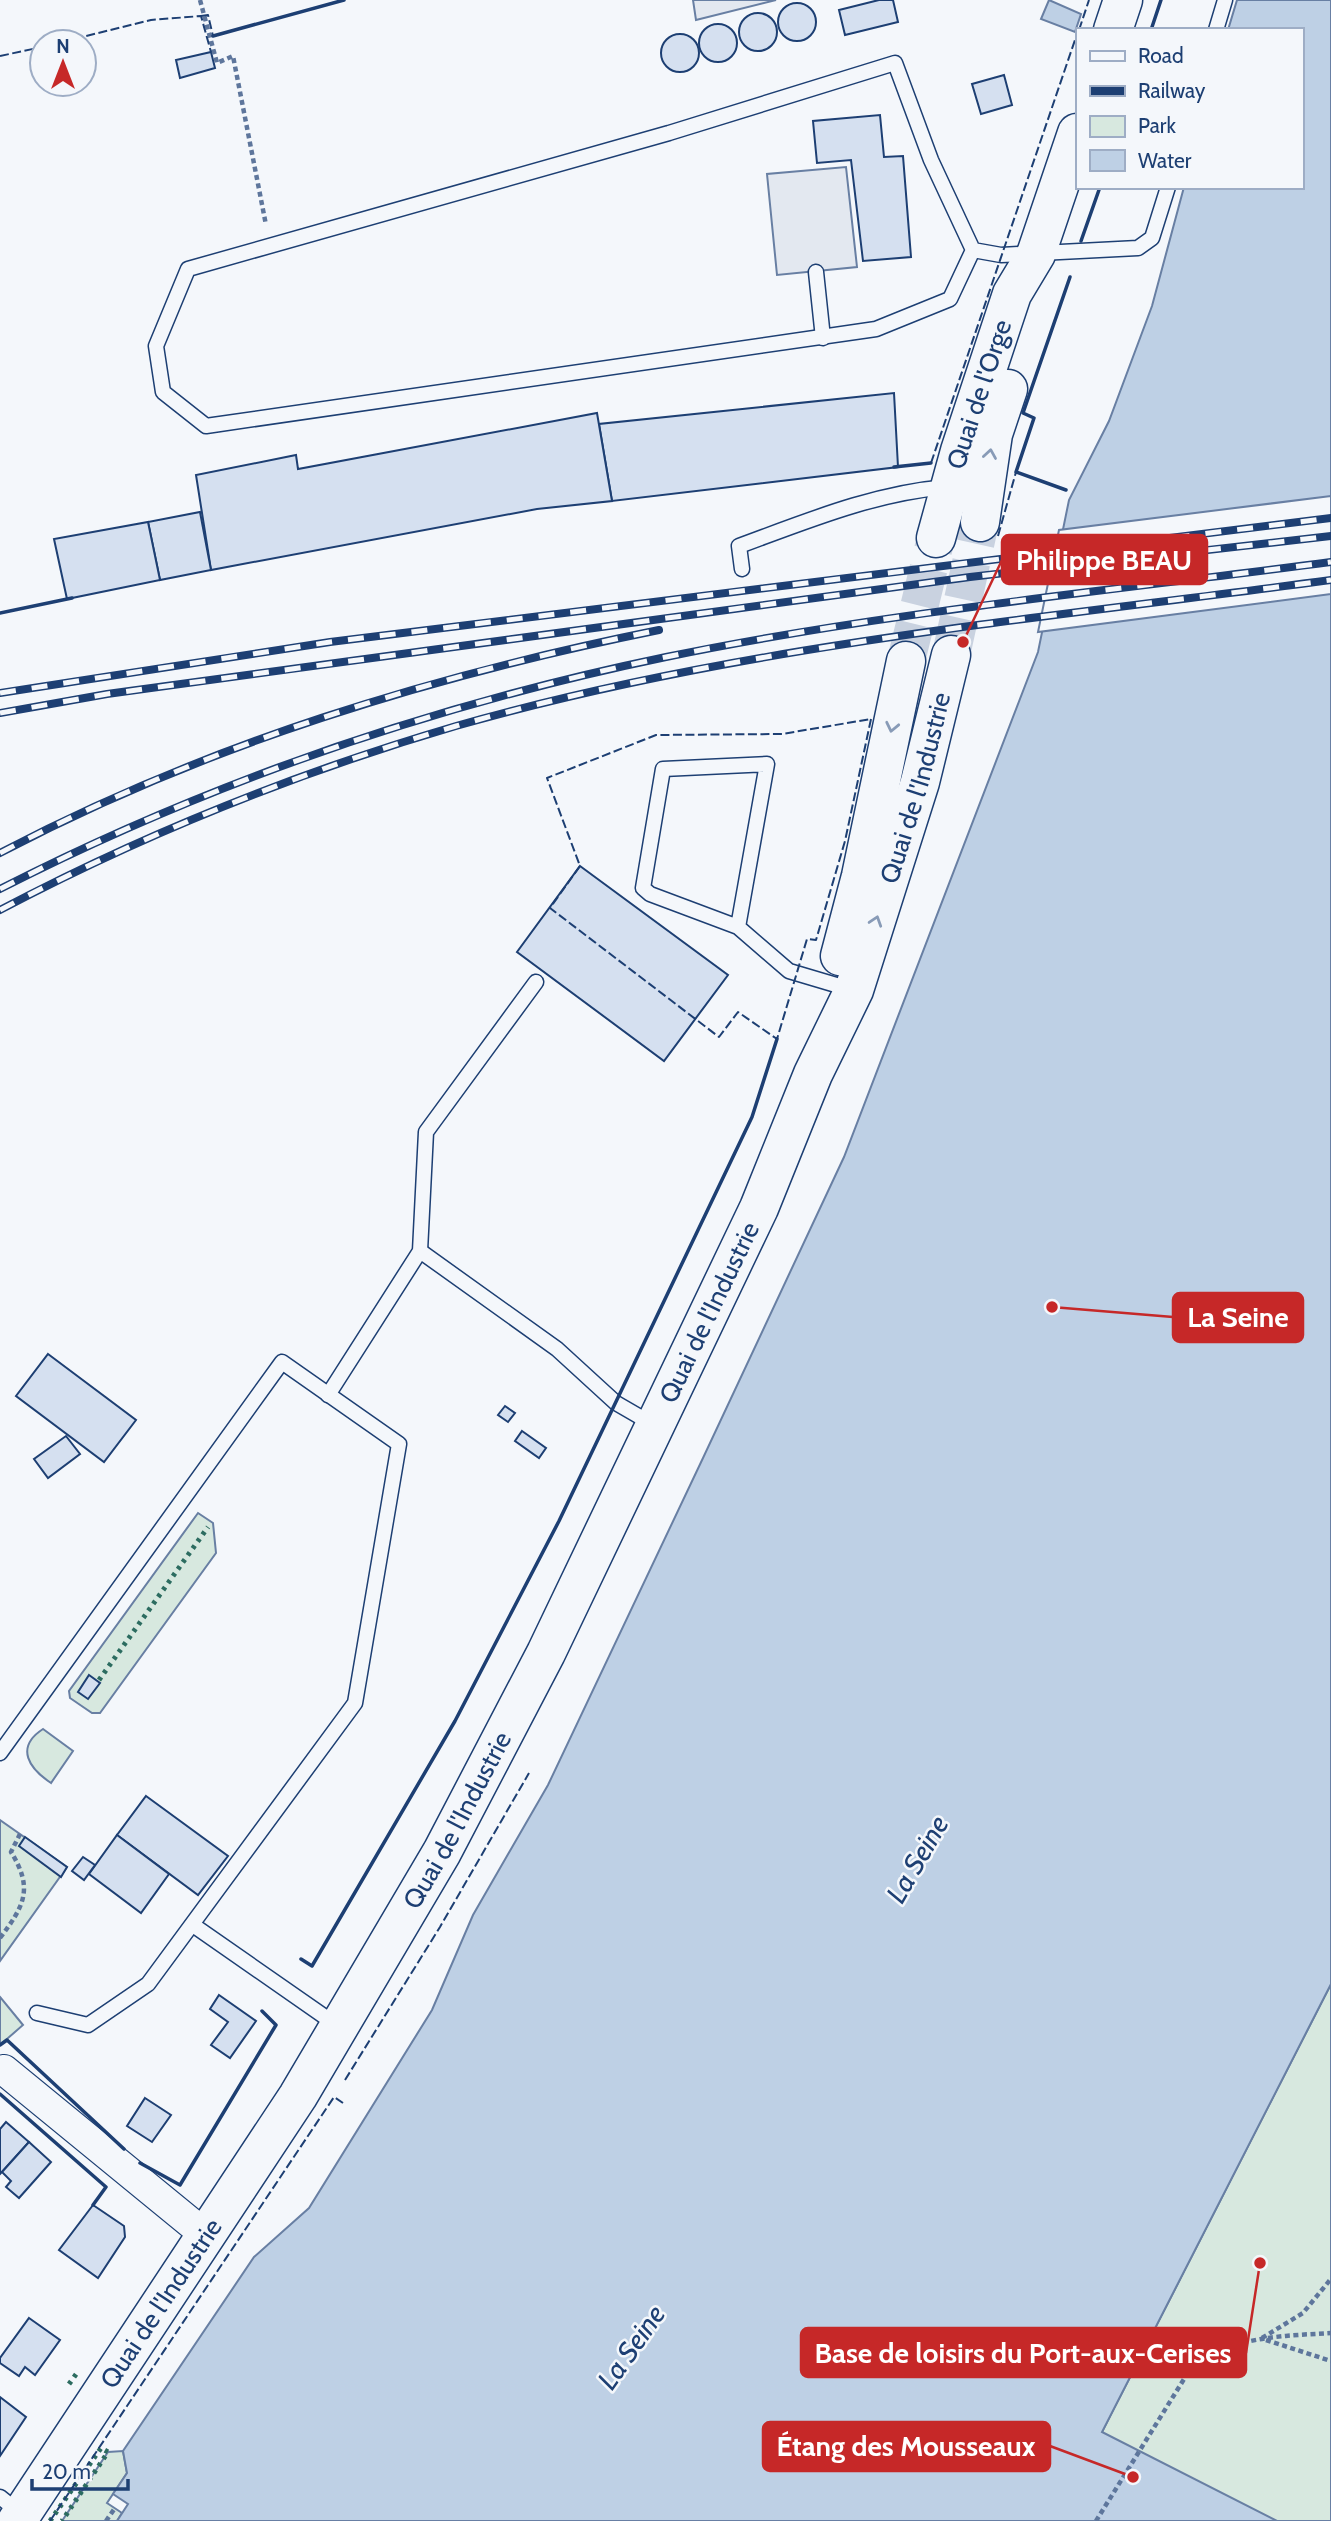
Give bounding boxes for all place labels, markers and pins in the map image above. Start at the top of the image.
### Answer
callout: Philippe BEAU [1002,535,1207,584]
callout: La Seine [1173,1293,1303,1342]
callout: Base de loisirs du Port-aux-Cerises [801,2328,1246,2377]
callout: Étang des Mousseaux [763,2422,1050,2471]

